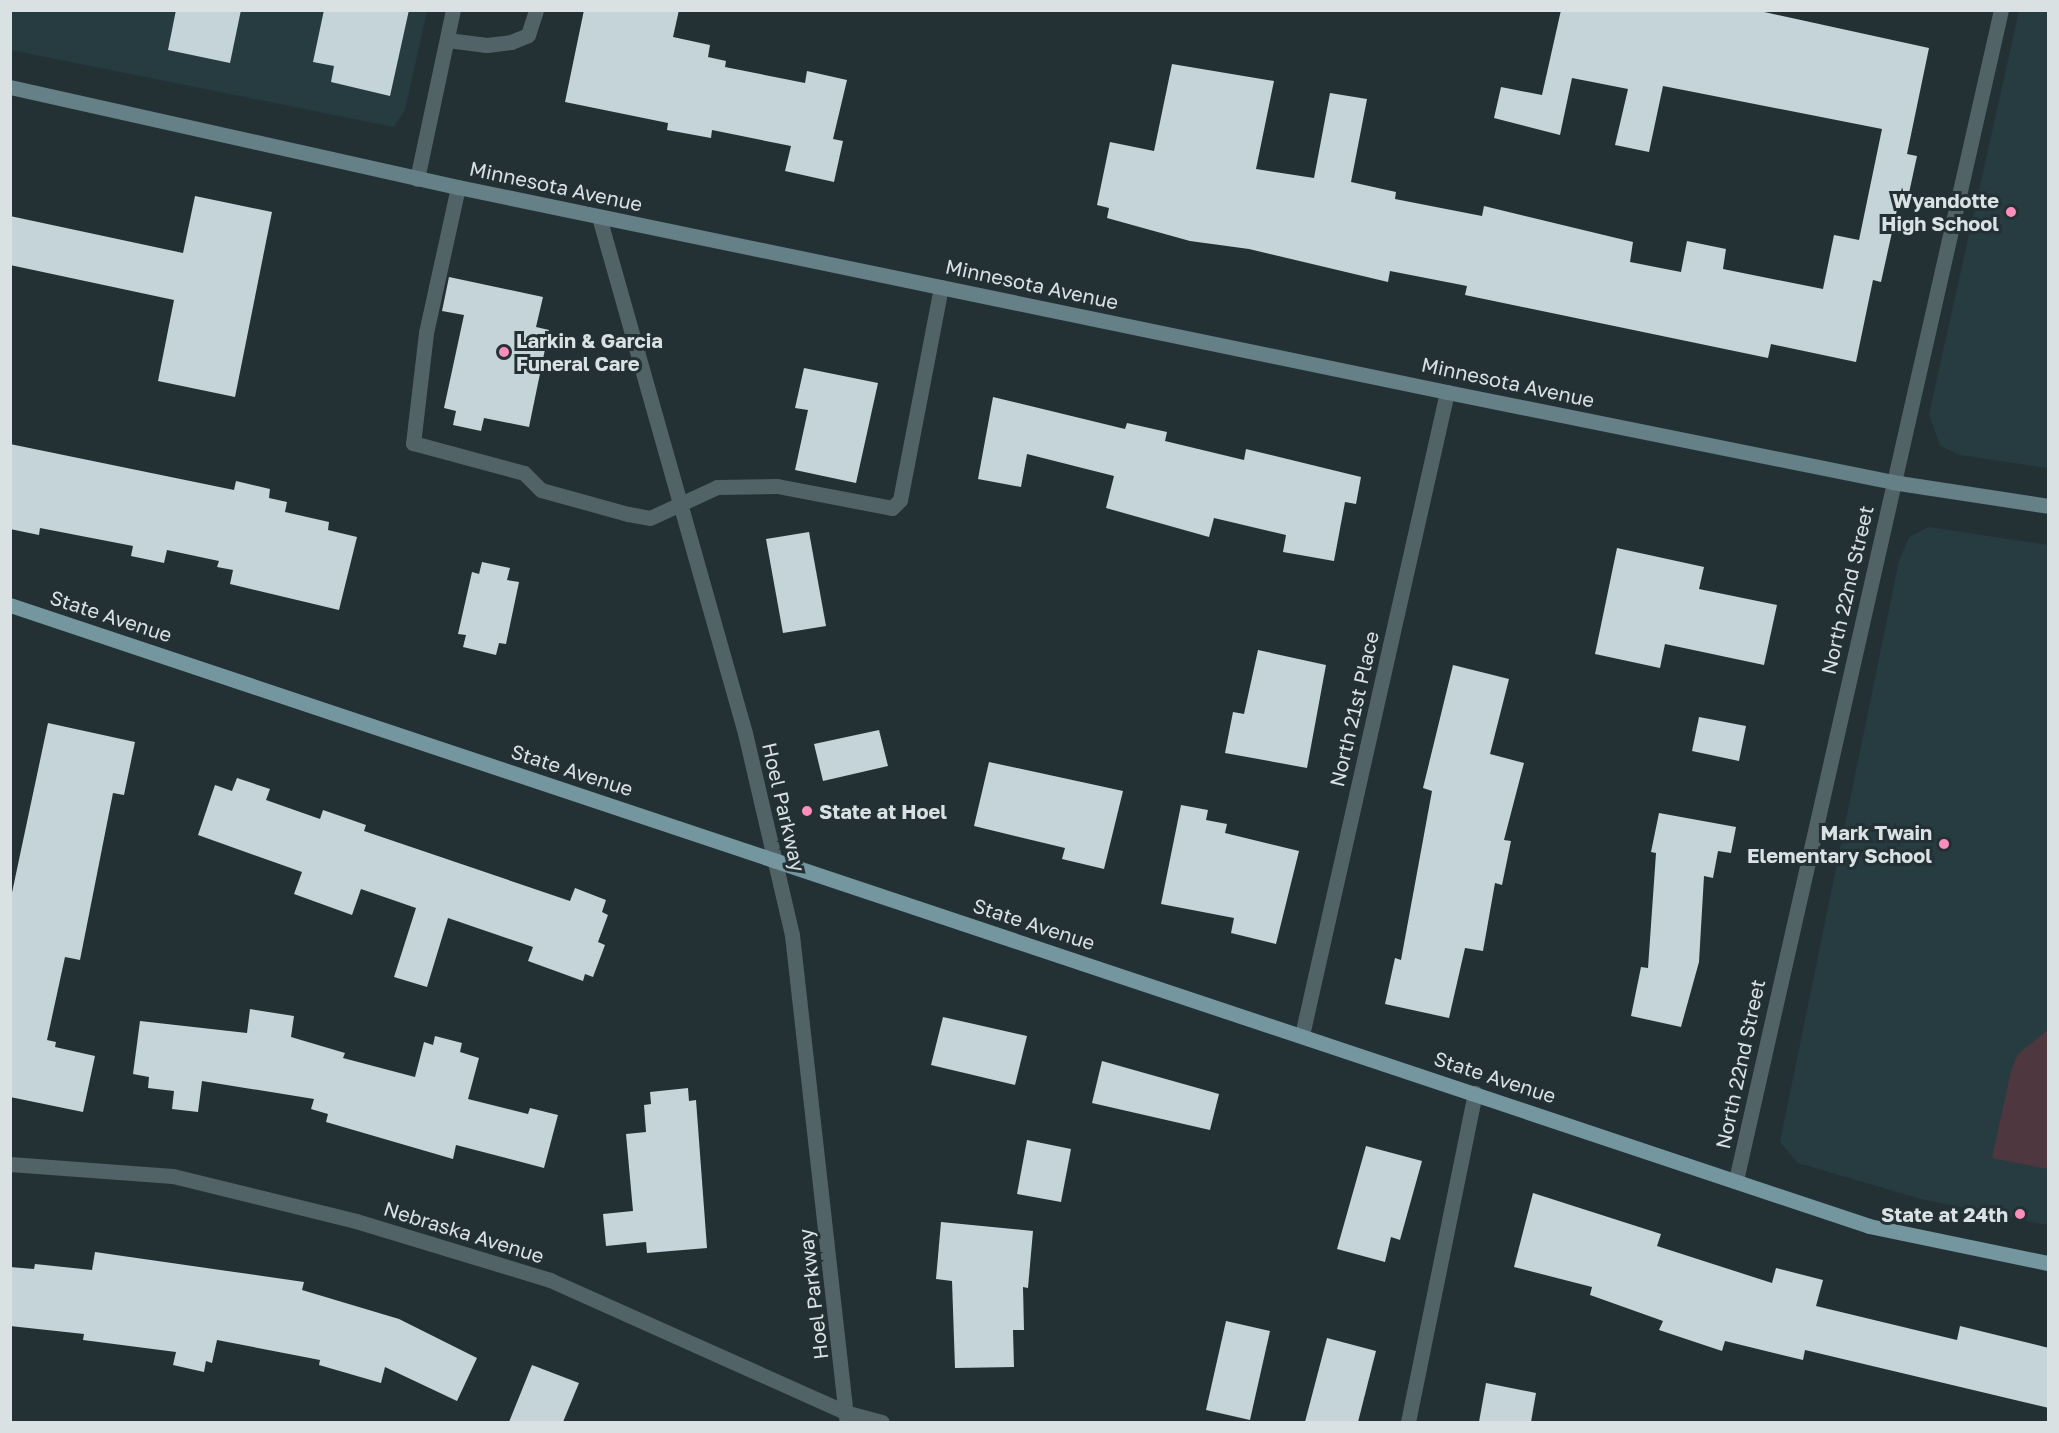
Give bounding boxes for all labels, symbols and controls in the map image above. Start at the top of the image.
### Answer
street label: Minnesota Avenue [467,156,645,216]
place label: Wyandotte High School [1881,189,1999,236]
marker: Wyandotte High School [2004,205,2018,219]
street label: Minnesota Avenue [943,254,1121,314]
place label: Larkin & Garcia Funeral Care [516,328,663,375]
marker: Larkin & Garcia Funeral Care [497,345,511,359]
street label: Minnesota Avenue [1419,352,1597,412]
street label: North 22nd Street [1816,503,1878,677]
street label: State Avenue [47,585,175,647]
street label: North 21st Place [1324,629,1384,789]
street label: State Avenue [508,739,636,801]
street label: Hoel Parkway [758,740,810,874]
place label: State at Hoel [819,799,947,823]
marker: State at Hoel [800,804,814,818]
place label: Mark Twain Elementary School [1747,820,1932,867]
marker: Mark Twain Elementary School [1937,837,1951,851]
street label: State Avenue [970,893,1098,955]
street label: North 22nd Street [1710,977,1770,1151]
street label: State Avenue [1431,1046,1559,1108]
street label: Nebraska Avenue [381,1196,547,1268]
place label: State at 24th [1881,1202,2008,1226]
marker: State at 24th [2013,1207,2027,1221]
street label: Hoel Parkway [793,1227,833,1361]

